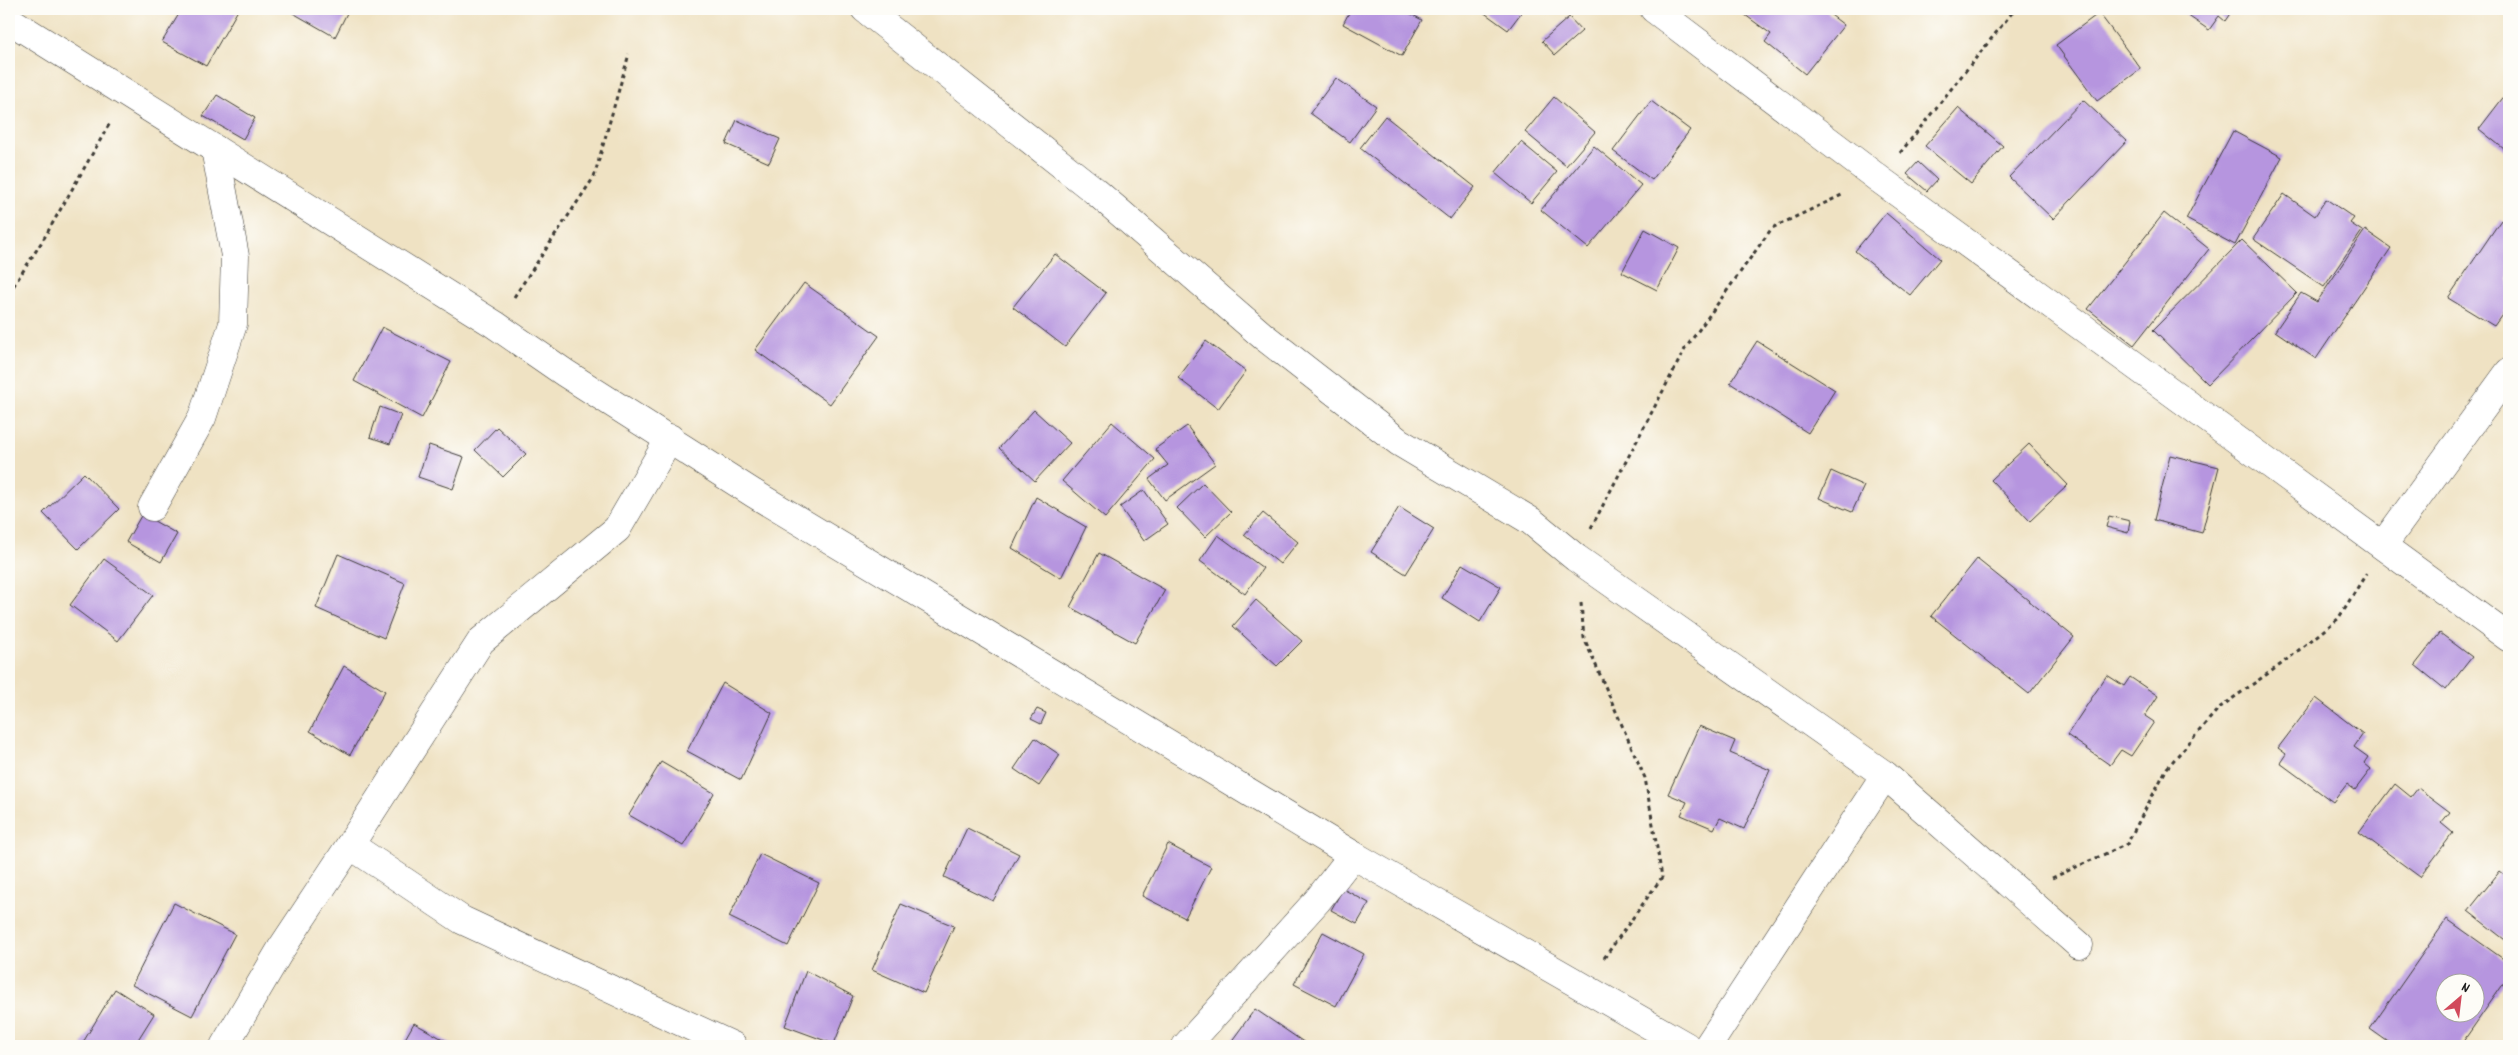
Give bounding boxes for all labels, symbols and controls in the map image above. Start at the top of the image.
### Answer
north arrow [2436,972,2486,1022]
text: N [2457,978,2473,999]

